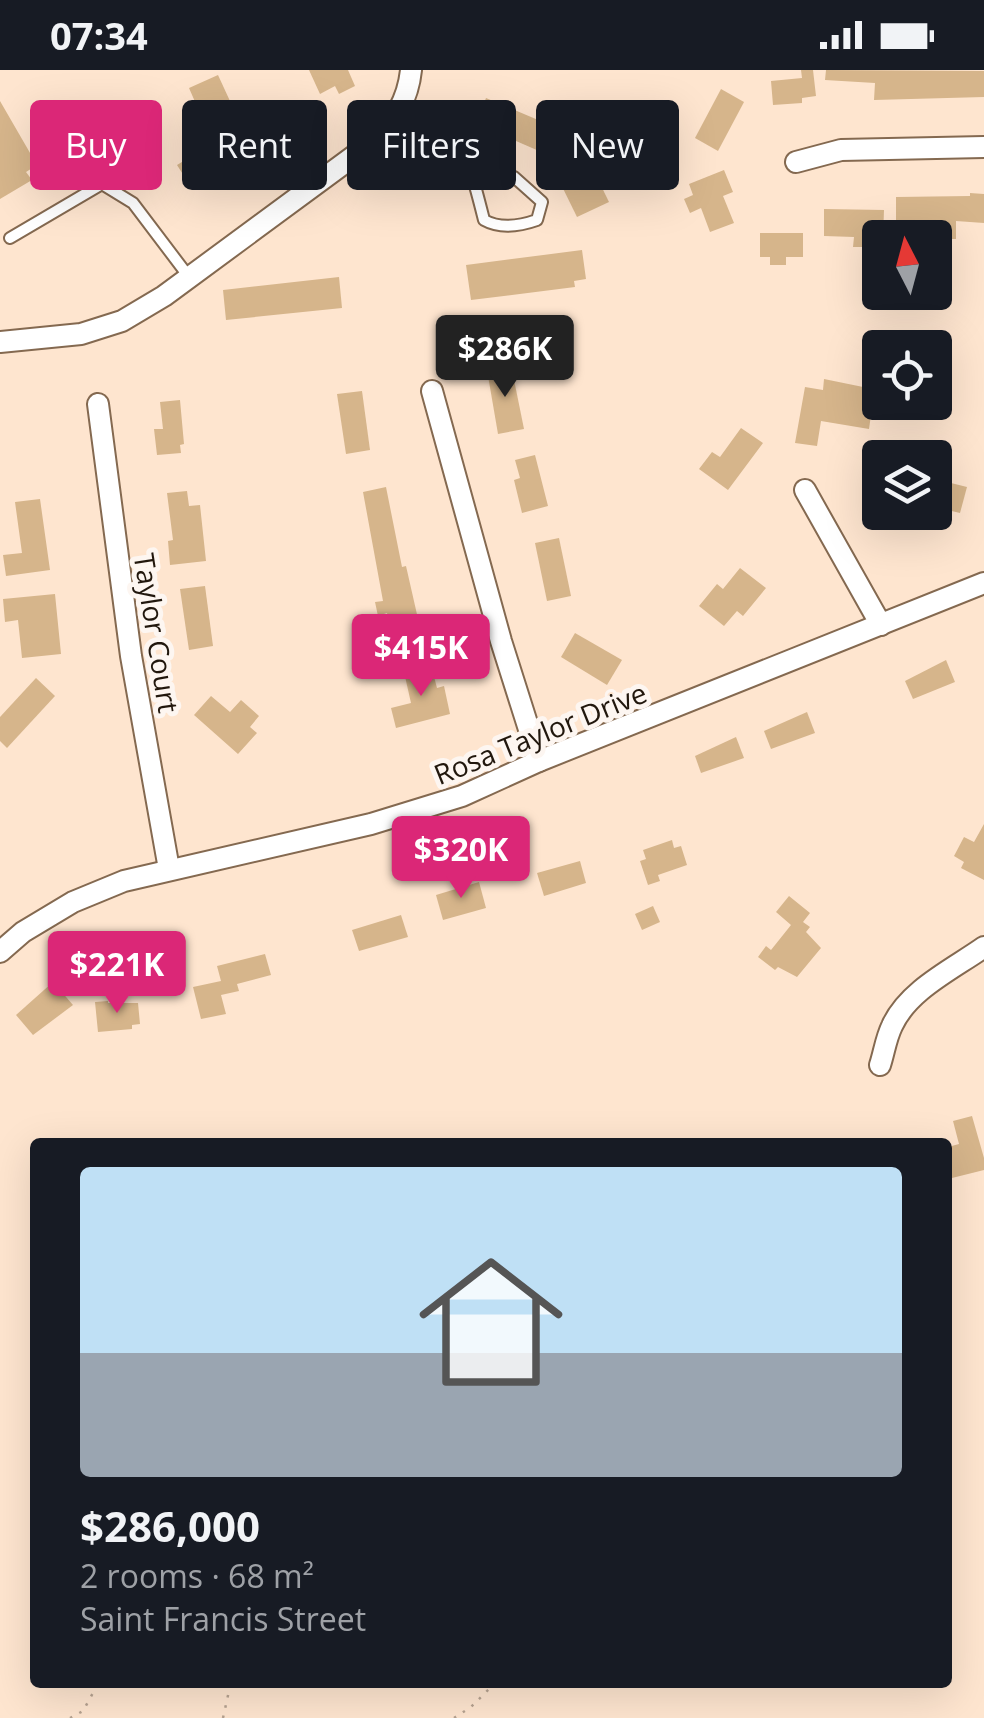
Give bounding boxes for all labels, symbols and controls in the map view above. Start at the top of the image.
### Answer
text: 07:34 [50,9,148,61]
chip: Buy [30,100,162,190]
chip: Rent [182,100,327,190]
chip: Filters [347,100,516,190]
chip: New [536,100,679,190]
north arrow [862,220,952,310]
map controls [862,220,952,530]
pin: $286K [435,315,575,400]
text: $286K [458,326,552,369]
button: locate [862,330,952,420]
button: layers [862,440,952,530]
street label: Taylor Court [126,551,188,715]
pin: $415K [351,614,491,699]
text: $415K [374,625,468,668]
street label: Rosa Taylor Drive [428,673,652,793]
pin: $320K [391,816,531,901]
text: $320K [414,827,508,870]
pin: $221K [47,931,187,1016]
text: $221K [70,942,164,985]
icon: home [401,1232,581,1412]
text: $286,000 [80,1497,260,1554]
text: 2 rooms · 68 m² [80,1554,314,1597]
text: Saint Francis Street [80,1597,366,1640]

